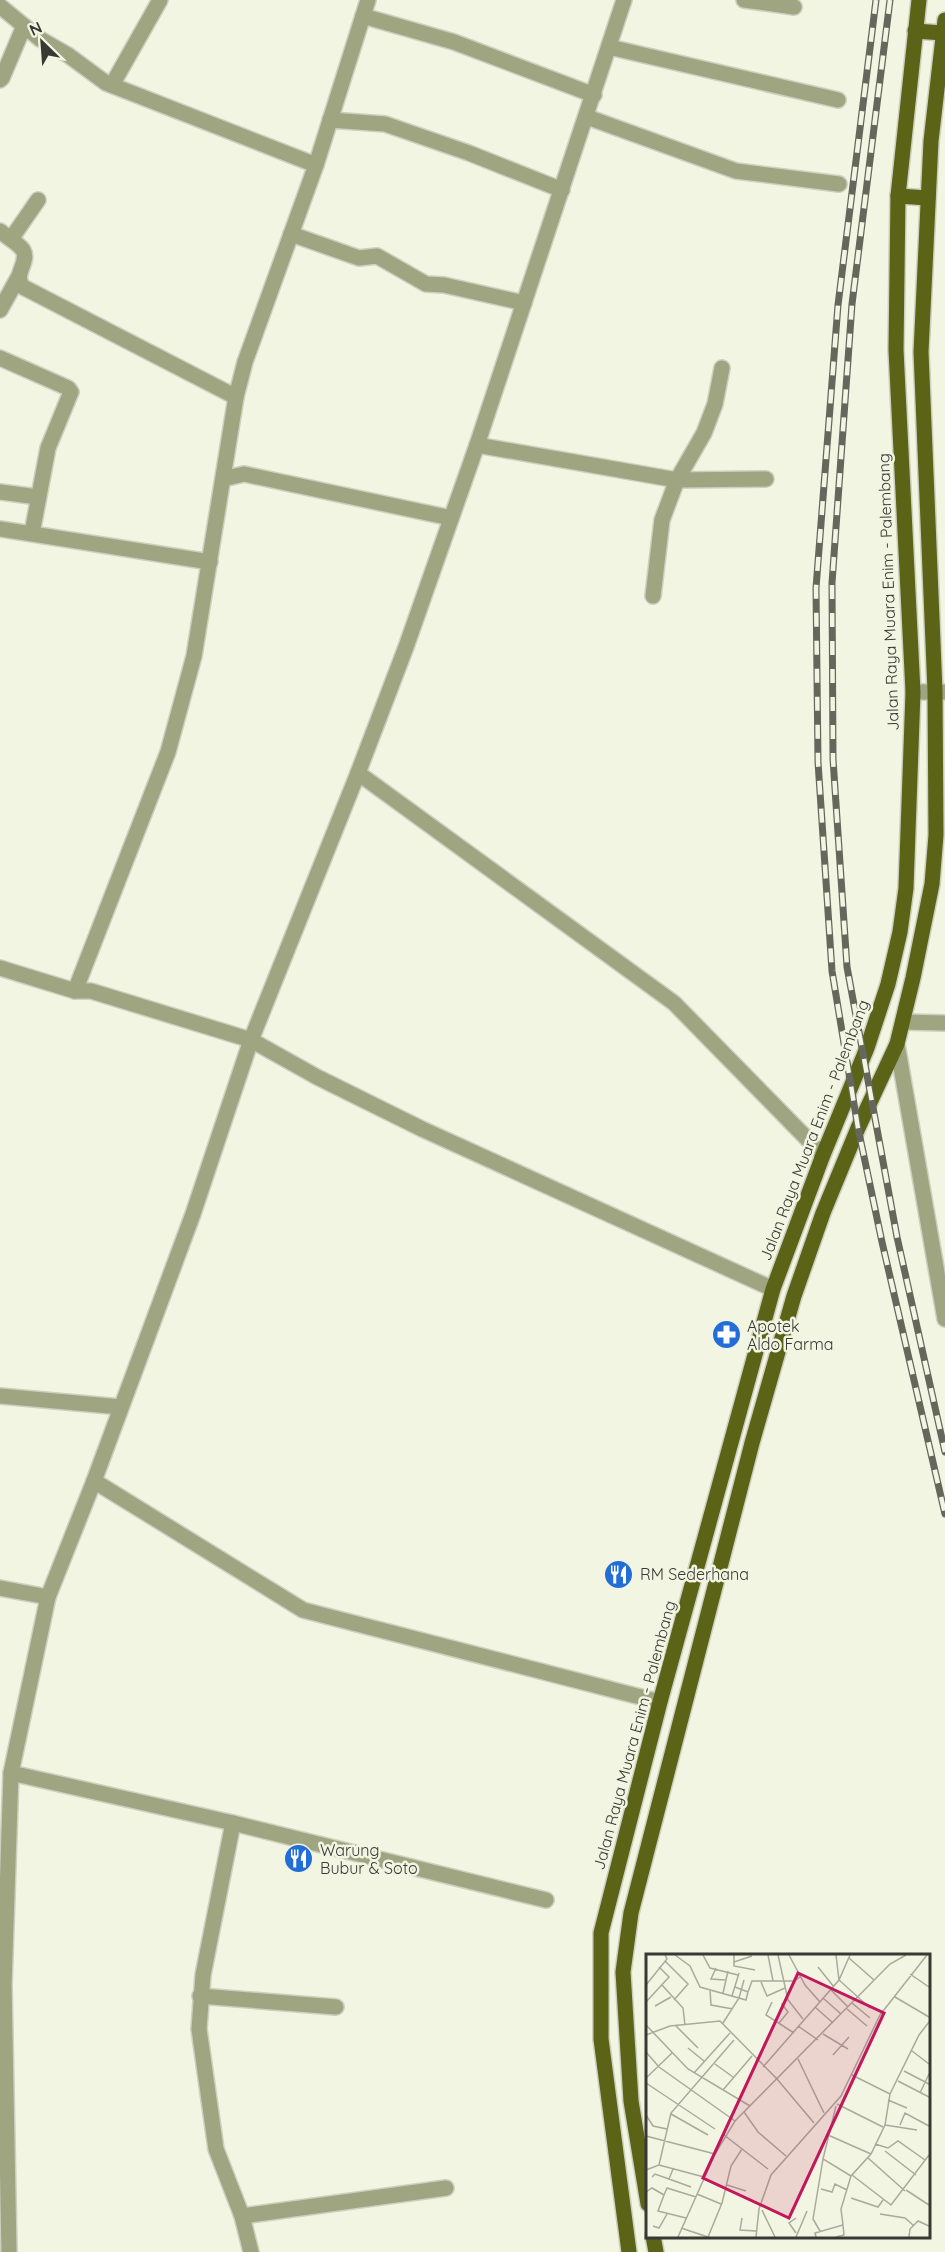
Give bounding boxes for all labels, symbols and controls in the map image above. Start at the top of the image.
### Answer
north arrow [12,12,72,72]
text: N [26,17,45,40]
street label: Jalan Raya Muara Enim - Palembang [873,453,903,731]
street label: Jalan Raya Muara Enim - Palembang [755,997,873,1263]
place label: Apotek Aldo Farma [747,1316,833,1354]
pharmacy icon: Apotek Aldo Farma [710,1319,742,1351]
restaurant icon: RM Sederhana [603,1558,635,1590]
place label: RM Sederhana [640,1564,749,1584]
street label: Jalan Raya Muara Enim - Palembang [588,1598,680,1872]
place label: Warung Bubur & Soto [320,1840,418,1878]
restaurant icon: Warung Bubur & Soto [283,1843,315,1875]
inset map [646,1954,930,2237]

